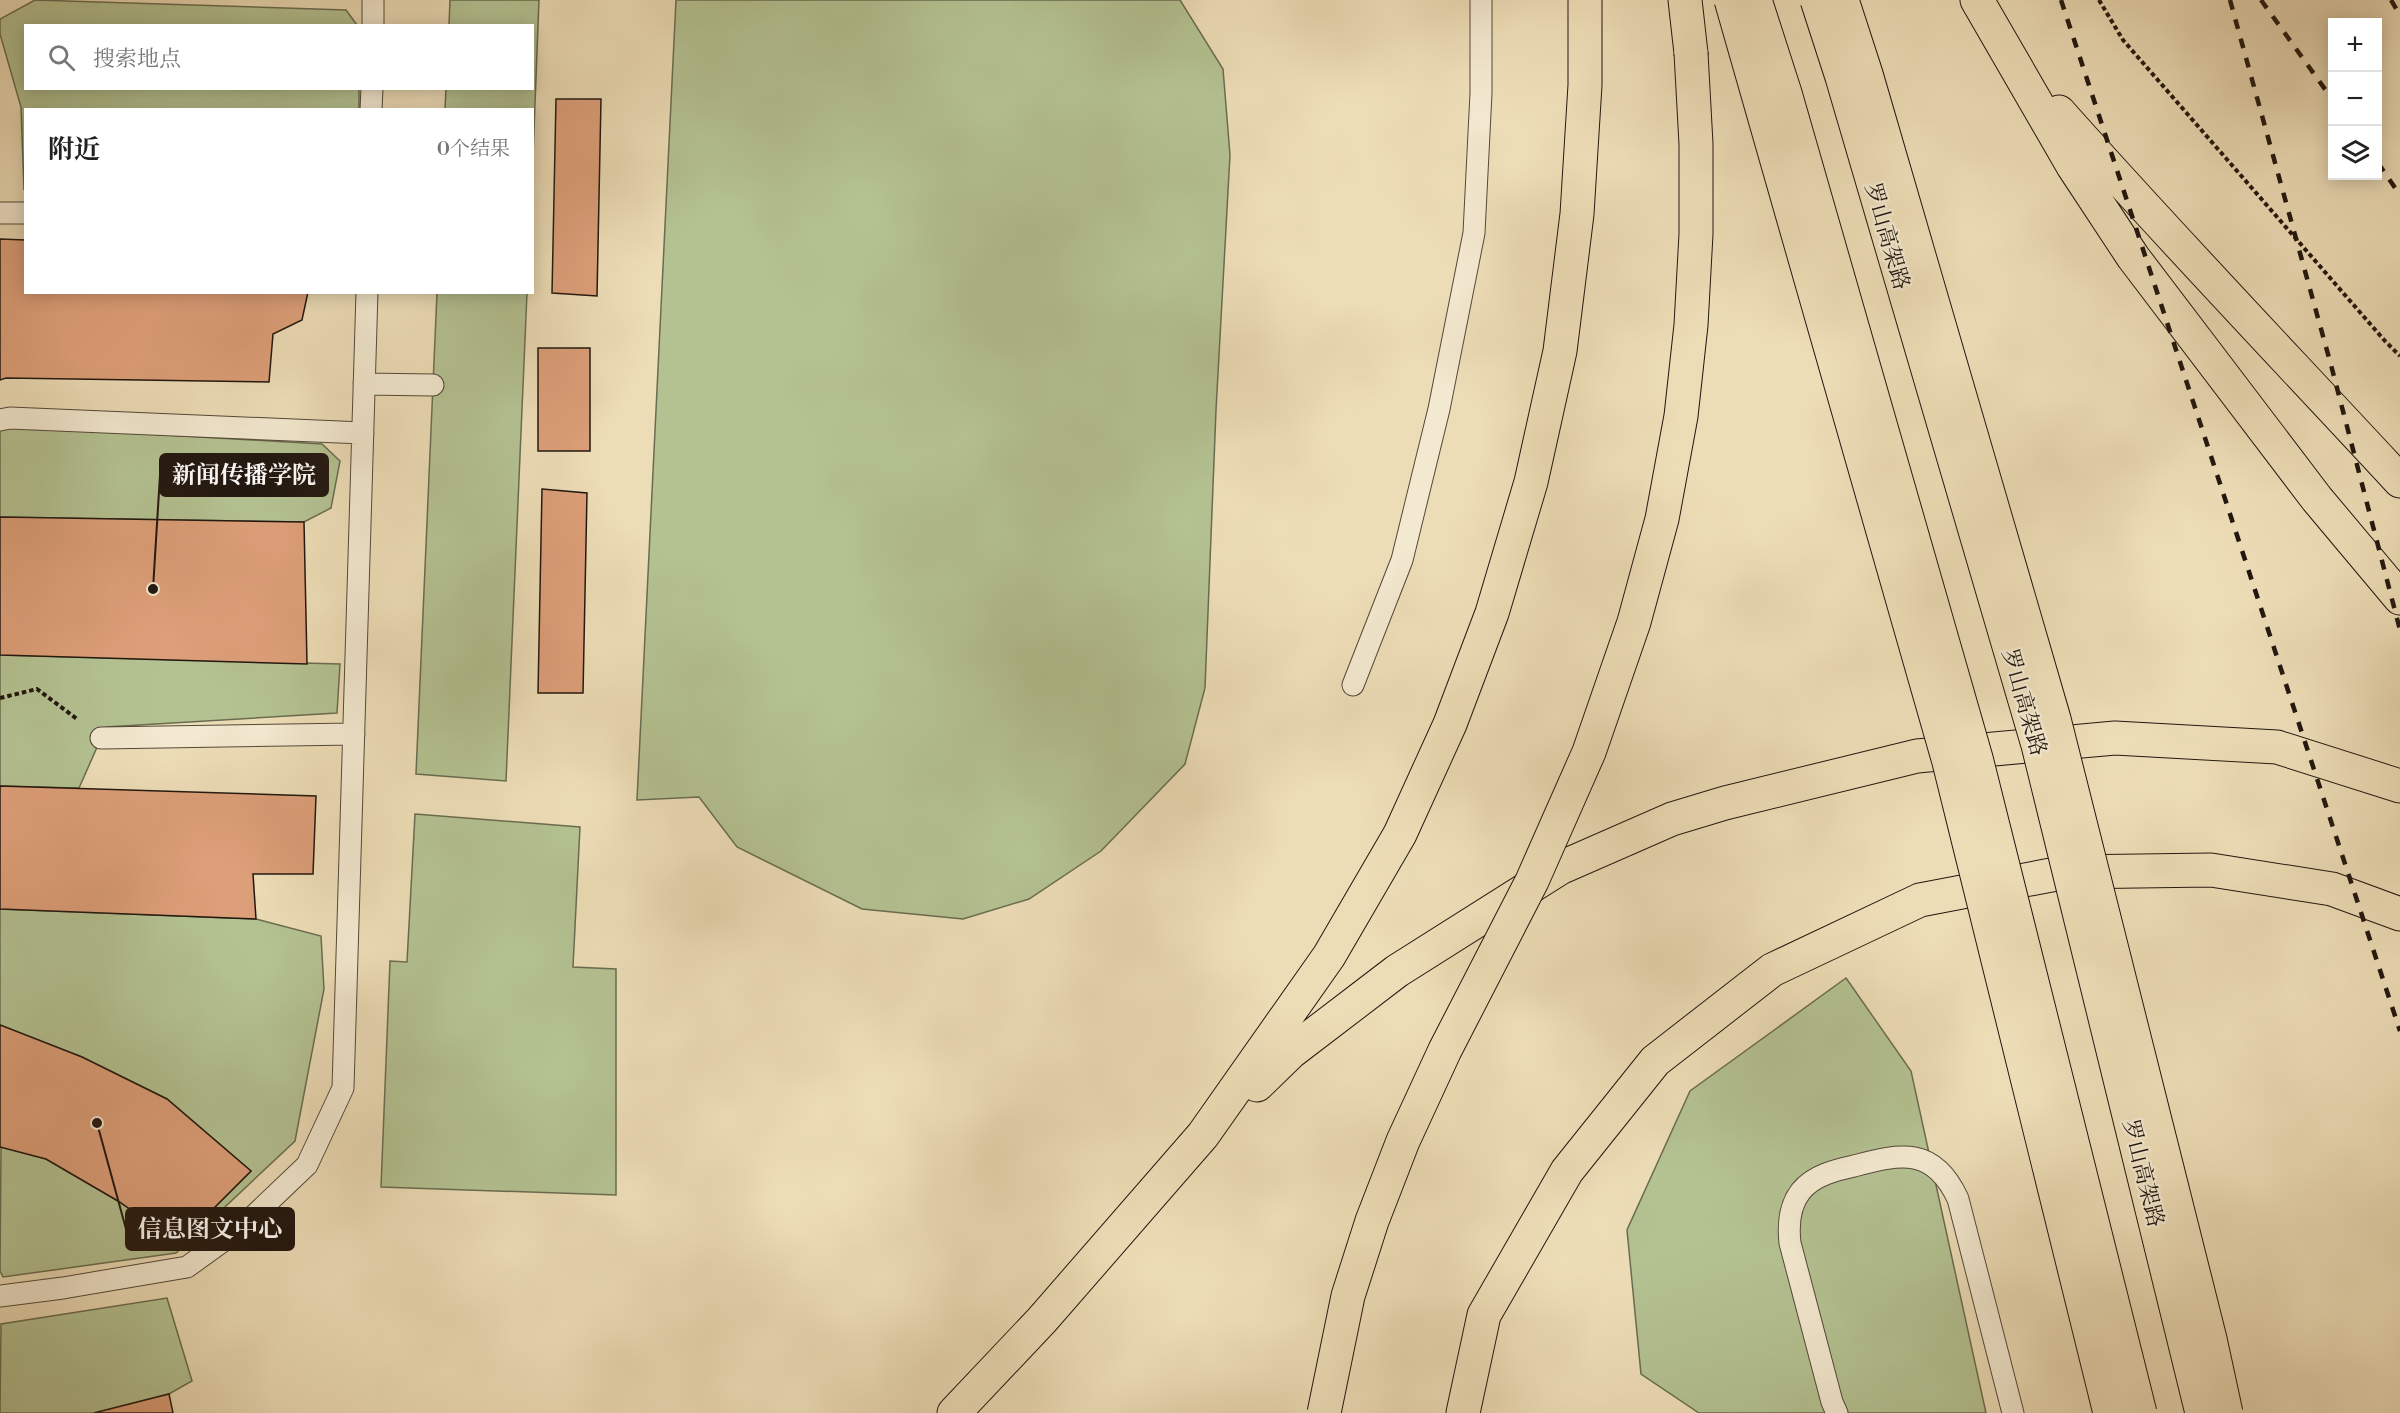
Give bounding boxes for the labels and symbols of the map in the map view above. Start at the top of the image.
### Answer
street label: 罗山高架路 [1858,180,1915,293]
callout: 新闻传播学院 [160,454,328,496]
text: 新闻传播学院 [172,461,316,491]
street label: 罗山高架路 [1995,646,2052,759]
street label: 罗山高架路 [2116,1117,2169,1230]
callout: 信息图文中心 [126,1208,294,1250]
text: 信息图文中心 [138,1215,282,1245]

